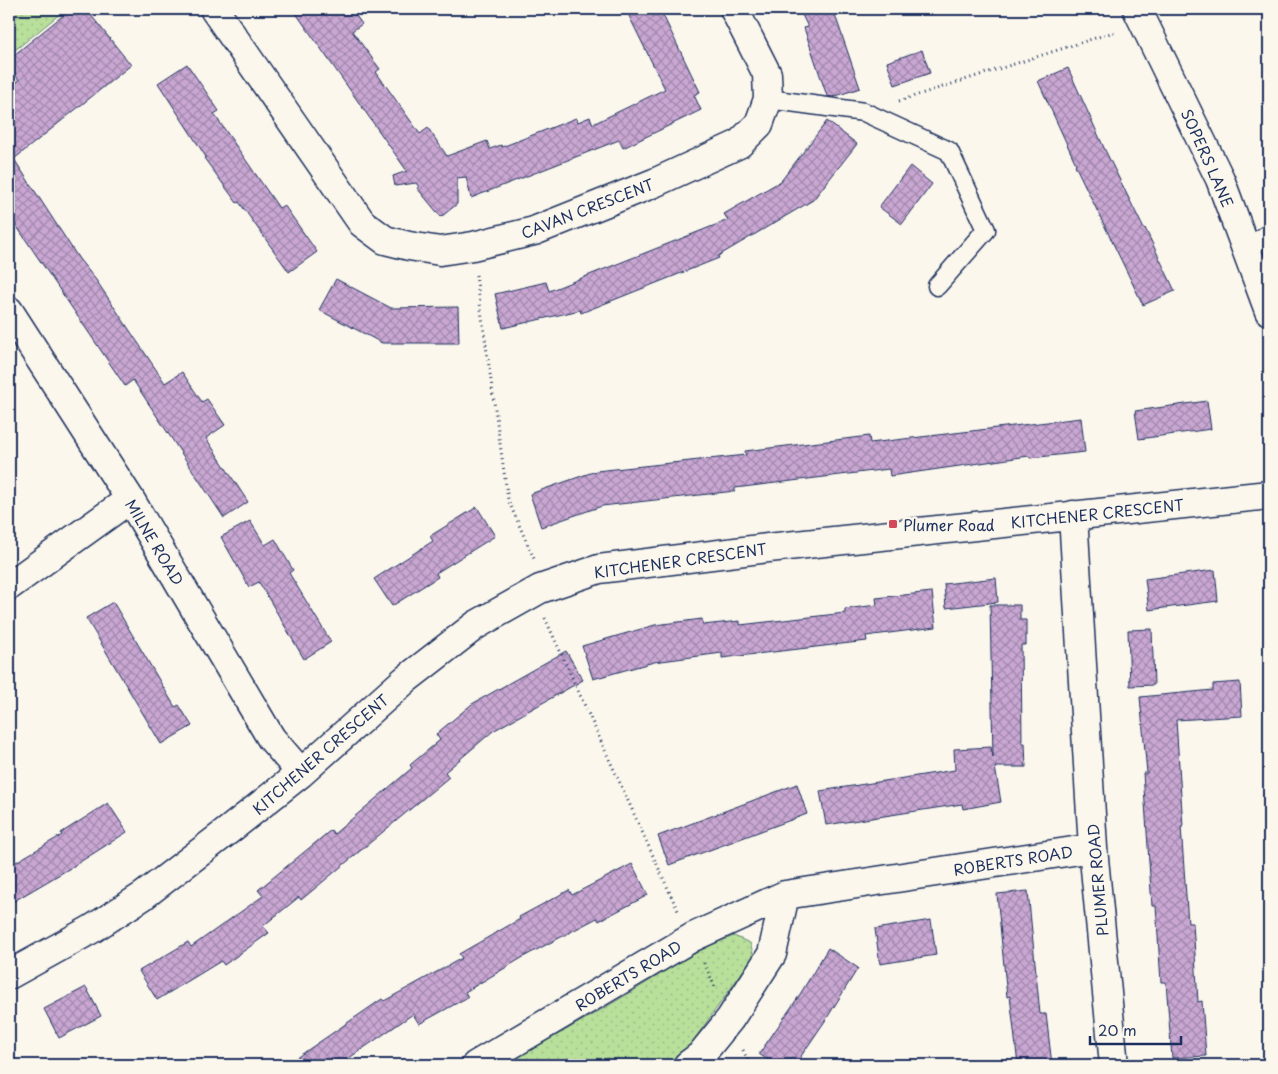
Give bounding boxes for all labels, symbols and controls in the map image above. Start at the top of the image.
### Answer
street label: SOPERS LANE [1176,105,1240,211]
street label: CAVAN CRESCENT [517,172,657,244]
street label: KITCHENER CRESCENT [1009,492,1185,534]
street label: MILNE ROAD [120,495,190,589]
place label: Plumer Road [903,513,995,536]
marker: Plumer Road [887,518,899,530]
street label: KITCHENER CRESCENT [592,536,769,583]
street label: KITCHENER CRESCENT [247,688,394,820]
street label: PLUMER ROAD [1081,823,1113,937]
street label: ROBERTS ROAD [952,839,1074,881]
street label: ROBERTS ROAD [570,934,686,1016]
scale bar [1090,1014,1182,1046]
text: 20 m [1098,1018,1137,1041]

